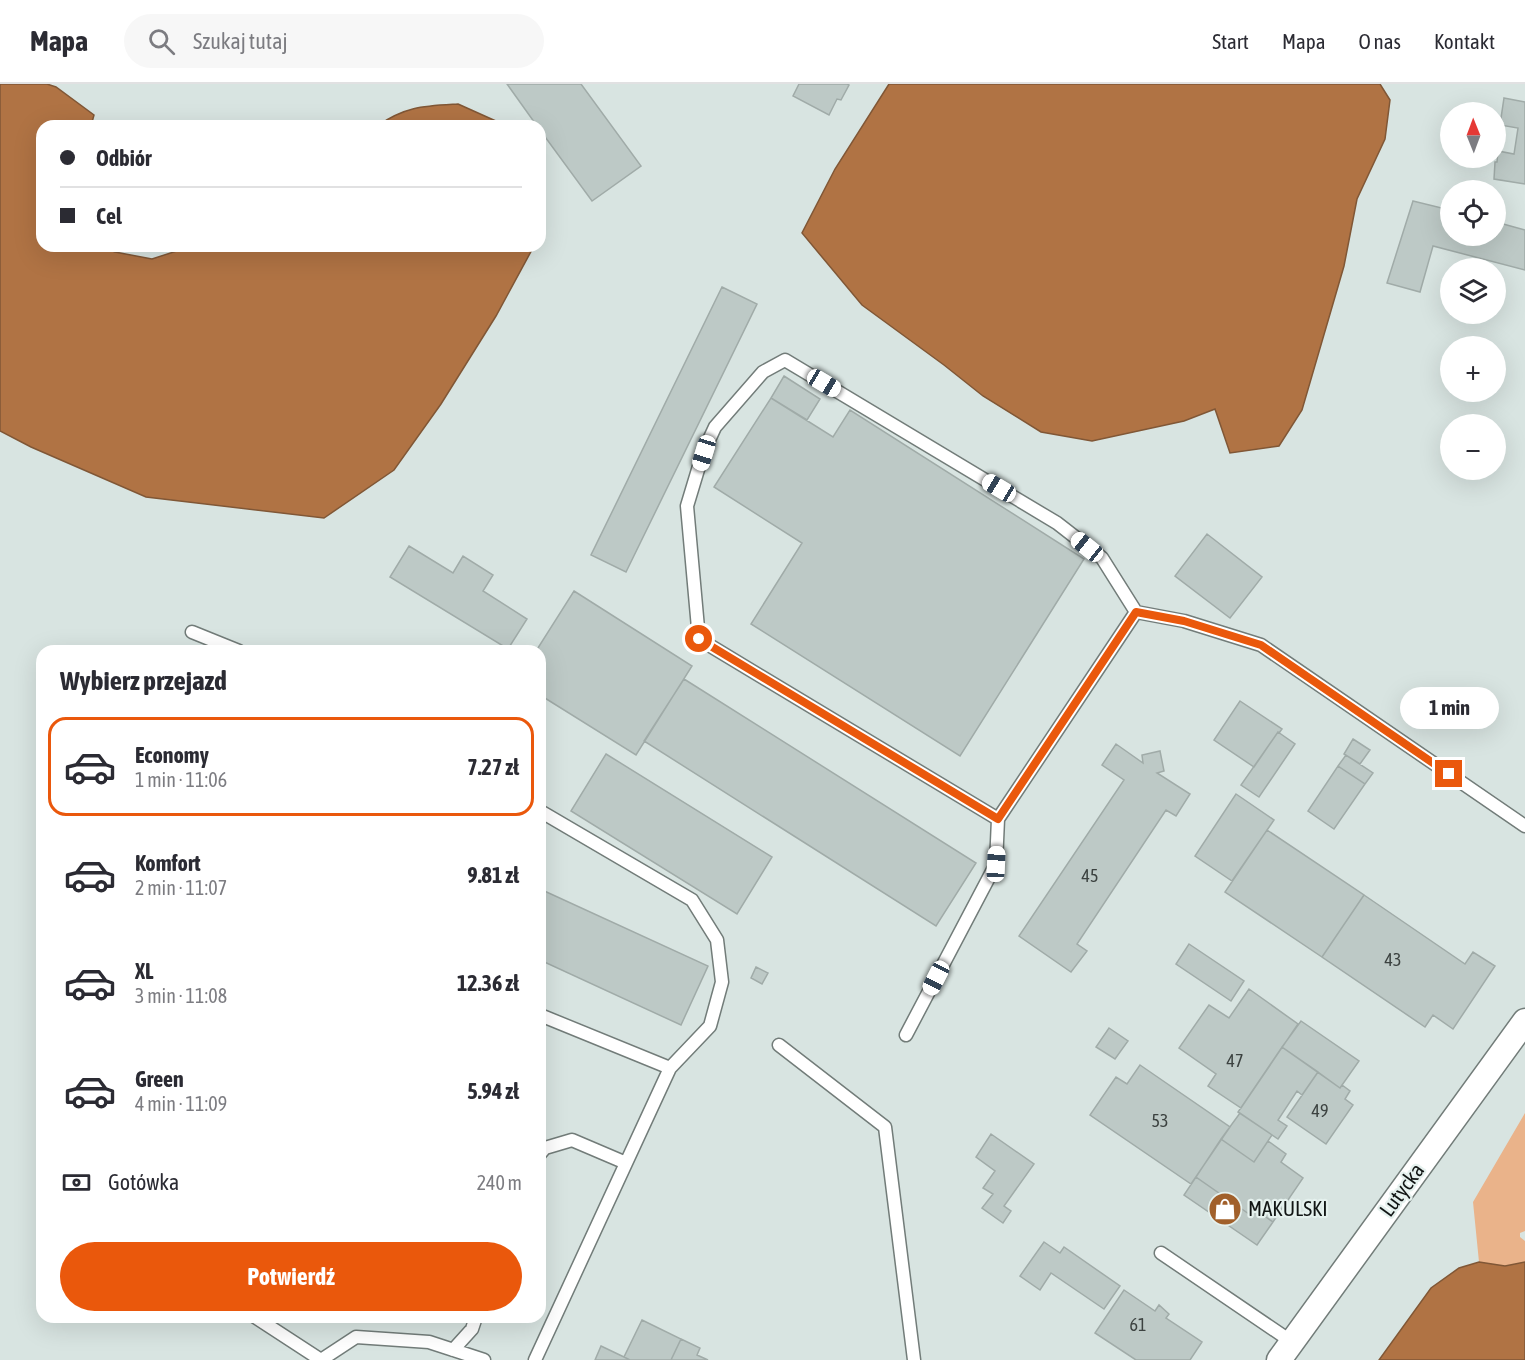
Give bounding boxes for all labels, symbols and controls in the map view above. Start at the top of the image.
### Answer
search box [124,14,544,68]
text: Mapa [30,25,88,57]
icon: search [145,25,178,58]
text: Szukaj tutaj [193,28,287,54]
text: Start [1212,29,1249,53]
text: Mapa [1282,29,1325,53]
text: O nas [1358,29,1401,53]
text: Kontakt [1434,29,1495,53]
north arrow [1440,102,1506,168]
map controls [1440,102,1506,480]
text: Odbiór [96,145,152,171]
button: locate [1440,180,1506,246]
text: Cel [96,203,122,229]
button: layers [1440,258,1506,324]
button: + [1440,336,1506,402]
car [804,366,844,400]
button: − [1440,414,1506,480]
car [690,433,718,473]
car [979,471,1019,505]
car [1067,529,1107,565]
route start [685,625,712,652]
text: Wybierz przejazd [60,665,227,696]
callout: 1 min [1400,687,1498,729]
text: 1 min [1429,696,1470,719]
icon: car [63,740,117,794]
text: Economy [135,742,209,768]
text: 7.27 zł [467,754,519,780]
route end [1435,760,1462,787]
text: 1 min · 11:06 [135,768,227,791]
car [986,846,1006,882]
icon: car [63,848,117,902]
text: Komfort [135,850,201,876]
text: 9.81 zł [467,862,519,888]
house number: 45 [1082,865,1098,886]
text: 2 min · 11:07 [135,876,227,899]
house number: 43 [1385,949,1401,970]
icon: car [63,956,117,1010]
text: XL [135,958,153,984]
car [920,958,952,998]
text: 12.36 zł [457,970,519,996]
text: 3 min · 11:08 [135,984,227,1007]
house number: 47 [1227,1050,1243,1071]
icon: car [63,1064,117,1118]
text: Green [135,1066,184,1092]
text: 5.94 zł [467,1078,519,1104]
text: 4 min · 11:09 [135,1092,227,1115]
house number: 49 [1312,1100,1328,1121]
house number: 53 [1152,1110,1168,1131]
street label: Lutycka [1374,1158,1428,1221]
icon: cash [60,1166,93,1199]
text: Gotówka [108,1169,179,1195]
text: 240 m [477,1171,522,1194]
shop icon: MAKULSKI [1207,1191,1243,1227]
place label: MAKULSKI [1248,1196,1328,1220]
button: Potwierdź [60,1242,522,1311]
house number: 61 [1130,1314,1146,1335]

